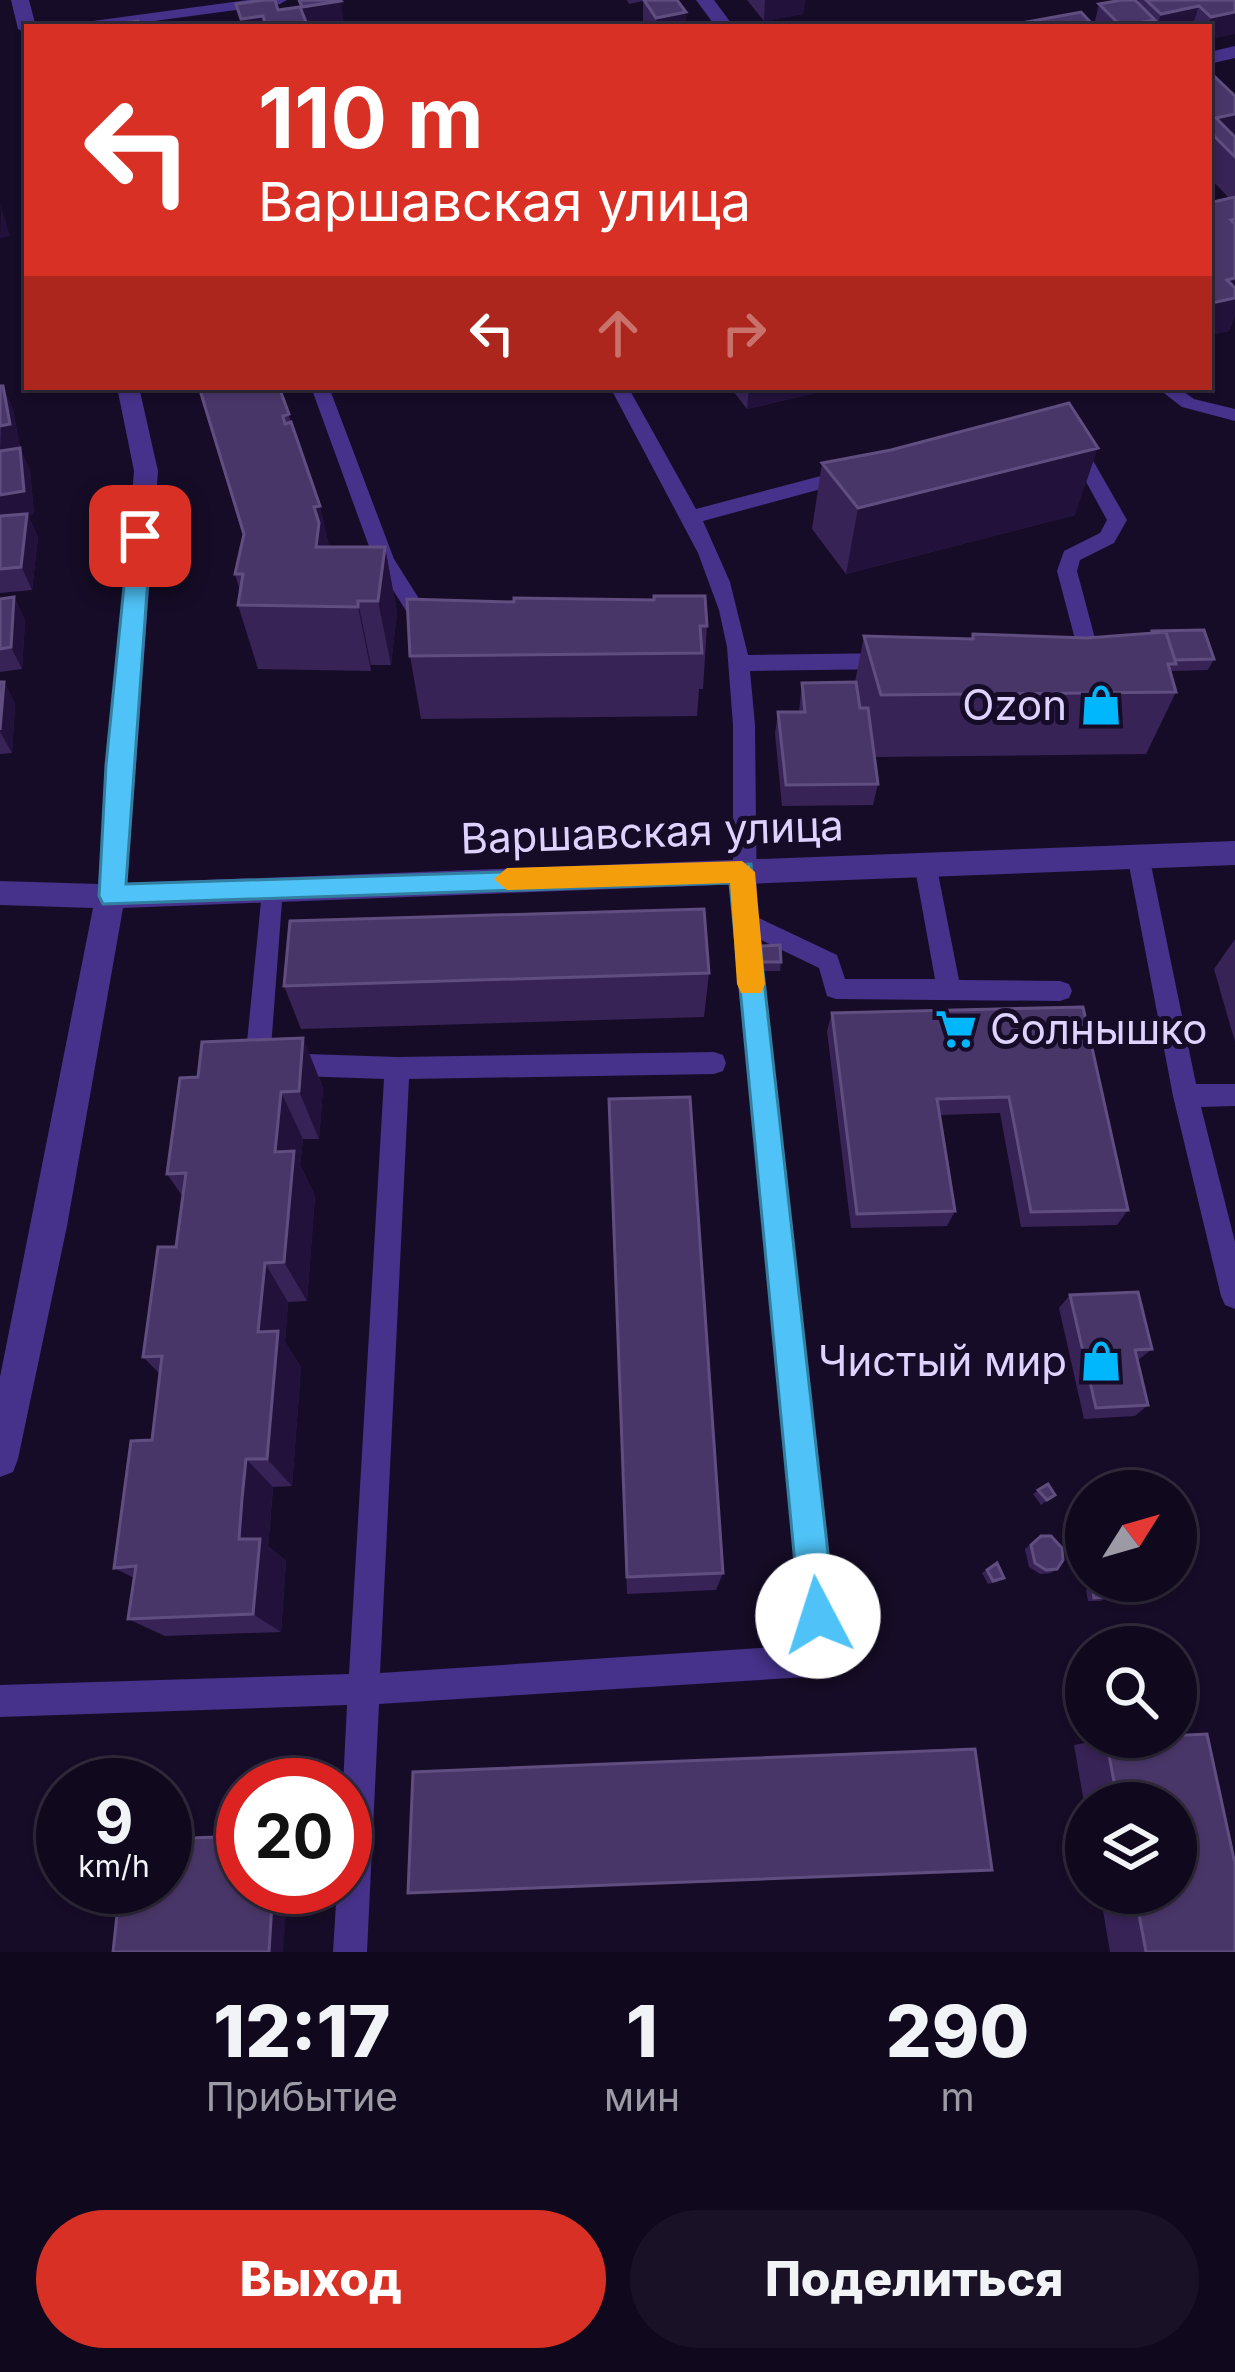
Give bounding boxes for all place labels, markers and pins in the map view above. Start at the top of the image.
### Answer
pin [89,485,191,587]
place label: Ozon [962,679,1067,730]
shop icon: Ozon [1078,682,1124,728]
place label: Солнышко [990,1003,1207,1054]
supermarket icon: Солнышко [933,1006,979,1052]
place label: Чистый мир [818,1335,1067,1386]
shop icon: Чистый мир [1078,1338,1124,1384]

